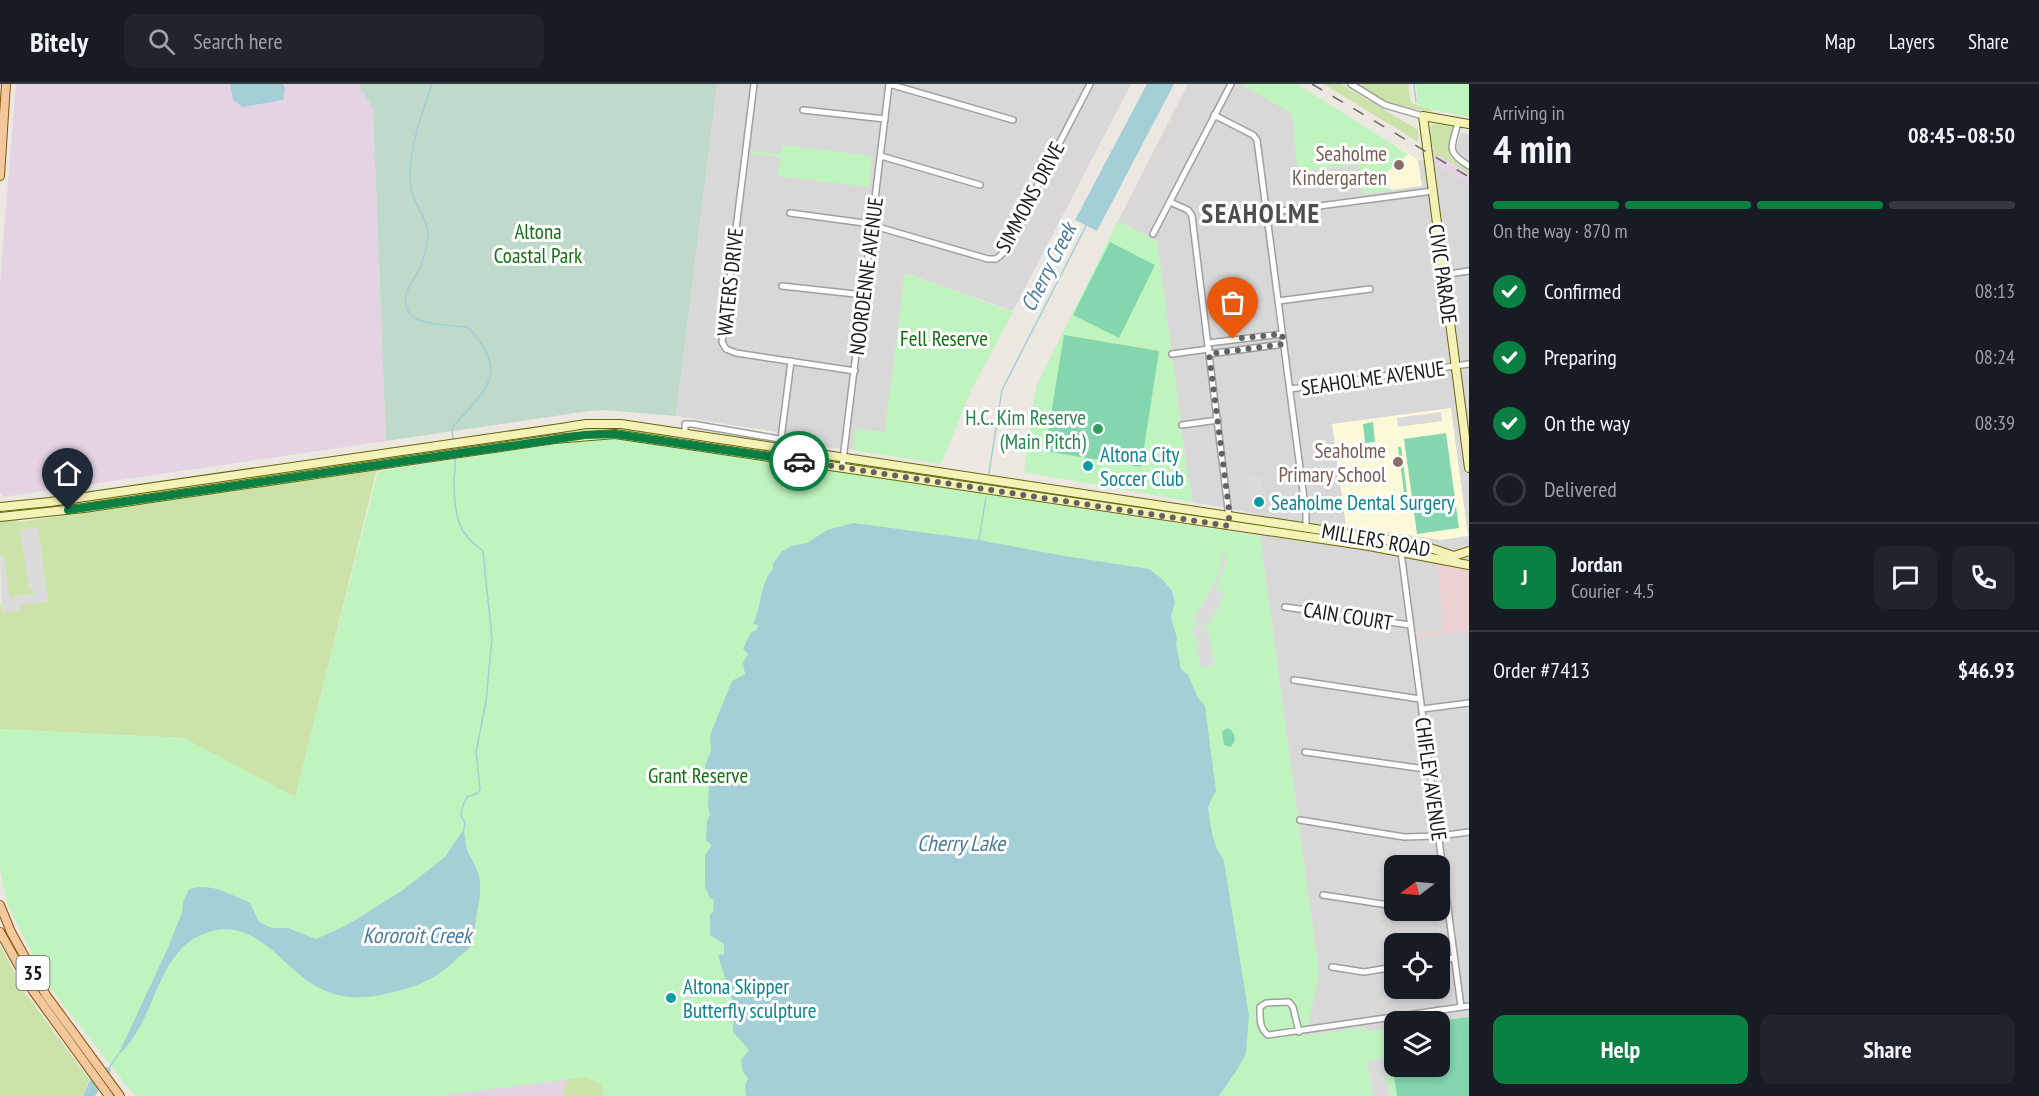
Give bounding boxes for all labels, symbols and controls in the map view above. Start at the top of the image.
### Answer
search box [124,14,544,68]
text: Bitely [30,23,88,60]
icon: search [145,25,178,58]
text: Search here [193,27,283,55]
text: Map [1825,28,1856,55]
text: Layers [1889,28,1935,55]
text: Share [1968,28,2009,55]
text: Arriving in [1493,100,1565,126]
text: 08:45–08:50 [1908,121,2015,149]
text: 4 min [1493,123,1572,174]
street label: SIMMONS DRIVE [990,137,1070,257]
place label: Seaholme Kindergarten [1292,140,1387,191]
marker: Seaholme Kindergarten [1392,158,1406,172]
street label: NOORDENNE AVENUE [843,195,889,357]
district label: SEAHOLME [1201,196,1321,230]
water label: Cherry Creek [1014,216,1083,316]
park label: Altona Coastal Park [494,218,582,269]
text: On the way · 870 m [1493,218,1628,244]
street label: CIVIC PARADE [1423,222,1463,326]
street label: WATERS DRIVE [711,226,749,338]
icon: check [1493,275,1526,308]
pin [1207,277,1258,339]
text: Confirmed [1544,277,1621,305]
text: 08:13 [1975,278,2015,304]
icon: bag [1216,286,1249,319]
park label: Fell Reserve [900,325,988,352]
icon: check [1493,341,1526,374]
text: Preparing [1544,343,1617,371]
text: 08:24 [1975,344,2015,370]
street label: SEAHOLME AVENUE [1299,355,1447,401]
place label: H.C. Kim Reserve (Main Pitch) [965,404,1086,455]
icon: check [1493,407,1526,440]
text: On the way [1544,409,1630,437]
text: 08:39 [1975,410,2015,436]
marker: H.C. Kim Reserve (Main Pitch) [1091,422,1105,436]
courier [769,431,829,491]
place label: Seaholme Primary School [1278,437,1386,488]
place label: Altona City Soccer Club [1100,441,1184,492]
icon: car [783,445,816,478]
pin [42,448,93,510]
marker: Seaholme Primary School [1391,455,1405,469]
icon: home [51,457,84,490]
marker: Altona City Soccer Club [1081,459,1095,473]
text: Delivered [1544,475,1617,503]
place label: Seaholme Dental Surgery [1271,489,1455,516]
marker: Seaholme Dental Surgery [1252,495,1266,509]
street label: MILLERS ROAD [1320,517,1432,563]
button: chat [1874,546,1937,609]
button: phone [1952,546,2015,609]
text: Jordan [1571,550,1622,578]
text: J [1521,563,1528,591]
text: Courier · 4.5 [1571,578,1655,604]
street label: CAIN COURT [1302,596,1395,636]
text: Order #7413 [1493,656,1590,684]
text: $46.93 [1958,656,2015,684]
street label: CHIFLEY AVENUE [1409,716,1453,842]
park label: Grant Reserve [648,762,748,789]
water label: Cherry Lake [917,829,1007,857]
north arrow [1384,855,1450,921]
map controls [1384,855,1450,1077]
water label: Kororoit Creek [363,921,474,949]
button: locate [1384,933,1450,999]
road number: 35 [16,956,50,990]
place label: Altona Skipper Butterfly sculpture [683,973,816,1024]
marker: Altona Skipper Butterfly sculpture [664,991,678,1005]
button: layers [1384,1011,1450,1077]
button: Help [1493,1015,1748,1084]
button: Share [1760,1015,2015,1084]

